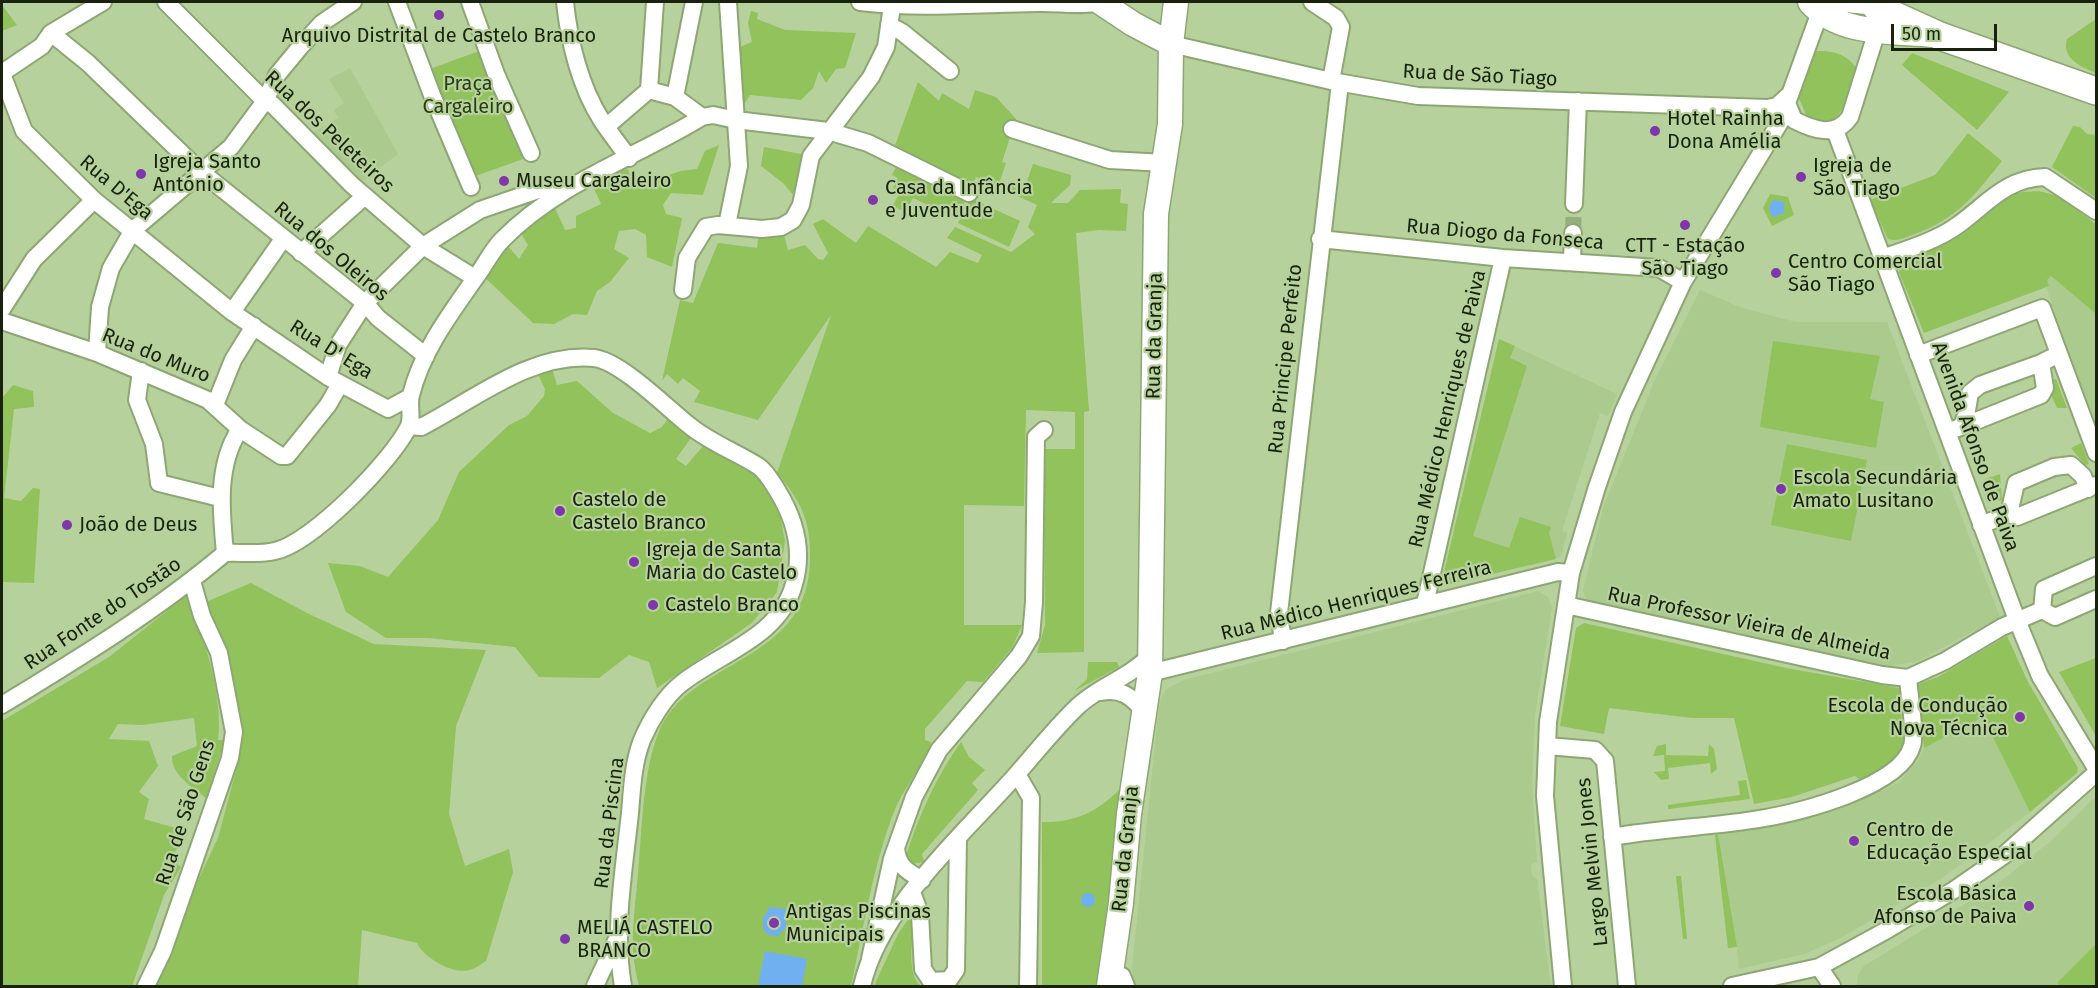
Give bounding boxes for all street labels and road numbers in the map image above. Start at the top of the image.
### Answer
street label: Rua de São Tiago [1402,60,1558,92]
street label: Rua dos Peleteiros [259,66,399,198]
street label: Rua D'Ega [74,150,158,226]
street label: Rua dos Oleiros [269,197,393,307]
street label: Rua Diogo da Fonseca [1405,214,1605,256]
street label: Rua Principe Perfeito [1264,263,1308,455]
street label: Rua Médico Henriques de Paiva [1404,268,1492,550]
street label: Rua da Granja [1142,272,1168,400]
street label: Rua D' Ega [285,315,377,385]
street label: Rua do Muro [98,323,214,389]
street label: Avenida Afonso de Paiva [1926,339,2024,555]
street label: Rua Fonte do Tostão [20,552,186,676]
street label: Rua Médico Henriques Ferreira [1218,556,1494,646]
street label: Rua Professor Vieira de Almeida [1605,582,1893,666]
street label: Rua de São Gens [151,737,221,889]
street label: Rua da Piscina [590,756,630,890]
street label: Largo Melvin Jones [1572,776,1614,948]
street label: Rua da Granja [1107,785,1145,913]

